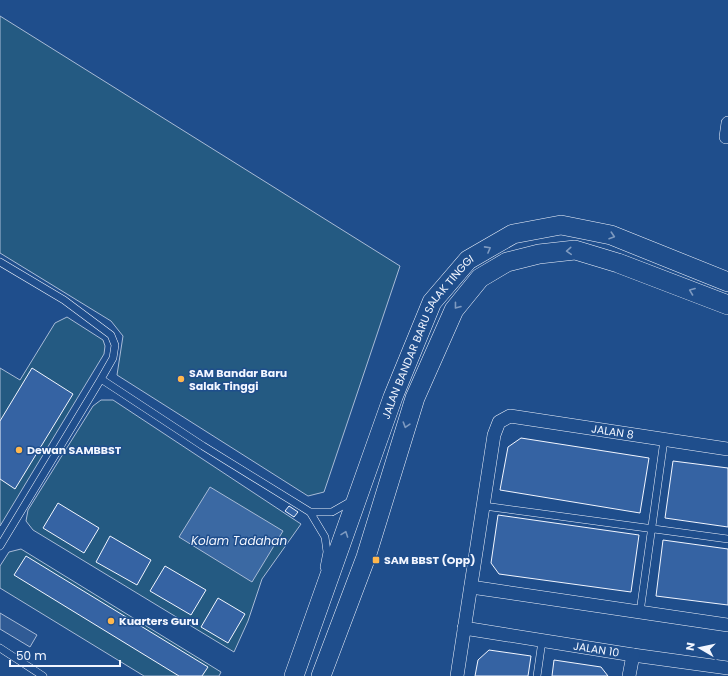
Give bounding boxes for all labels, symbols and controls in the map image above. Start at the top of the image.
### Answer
one-way arrow [609,231,616,240]
one-way arrow [484,246,491,253]
one-way arrow [566,246,572,255]
street label: JALAN BANDAR BARU SALAK TINGGI [378,251,476,421]
one-way arrow [688,288,695,296]
one-way arrow [455,302,462,309]
place label: SAM Bandar Baru Salak Tinggi [189,365,287,394]
marker: SAM Bandar Baru Salak Tinggi [176,374,186,384]
street label: JALAN 8 [590,420,635,443]
one-way arrow [402,421,411,428]
place label: Dewan SAMBBST [27,442,122,458]
marker: Dewan SAMBBST [14,445,24,455]
one-way arrow [340,530,348,537]
water label: Kolam Tadahan [191,532,287,549]
place label: SAM BBST (Opp) [384,552,475,568]
marker: SAM BBST (Opp) [371,555,381,565]
place label: Kuarters Guru [119,613,199,629]
marker: Kuarters Guru [106,616,116,626]
north arrow [680,628,720,668]
street label: JALAN 10 [572,638,621,661]
text: N [682,641,699,652]
scale bar [10,642,120,668]
text: 50 m [16,647,47,664]

